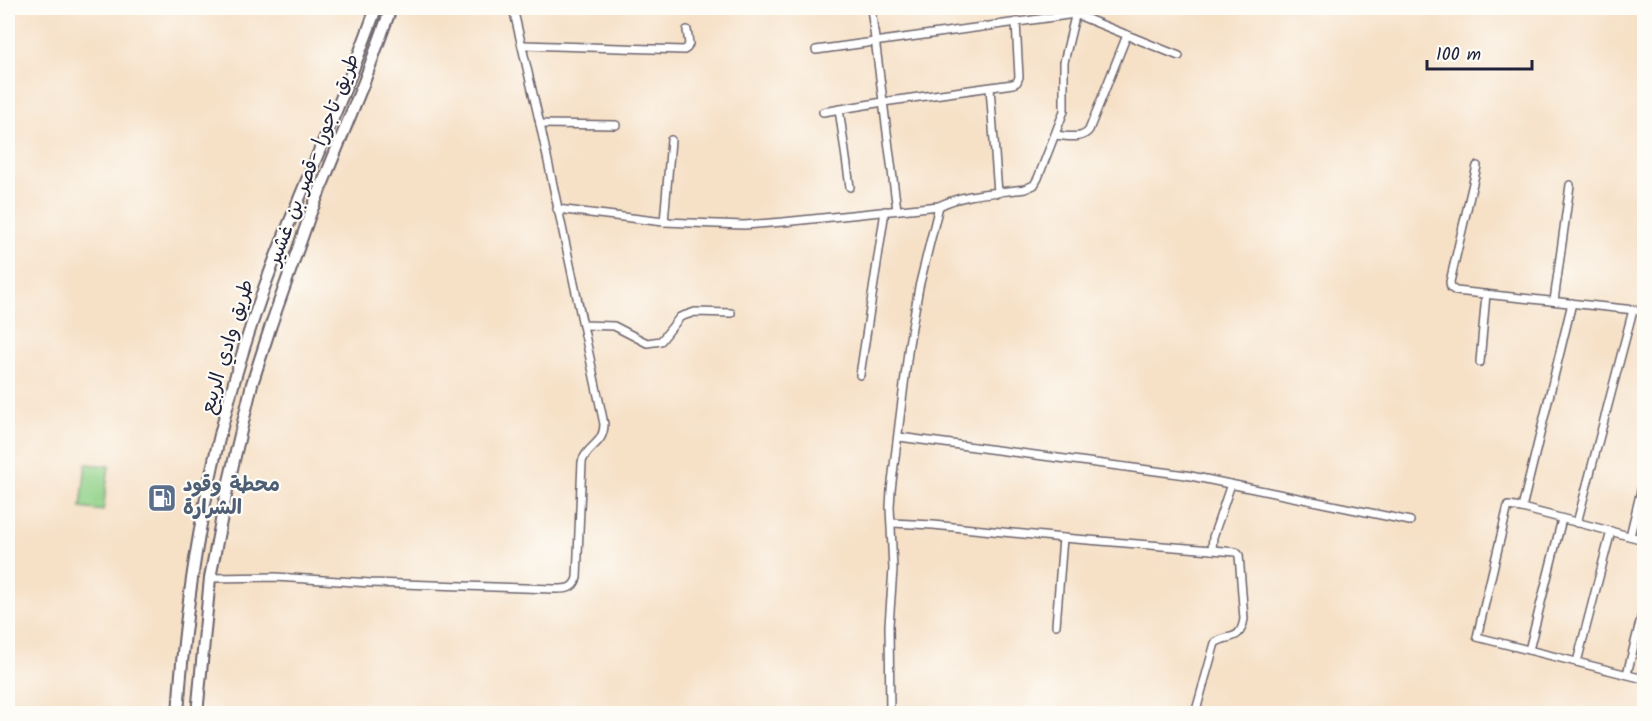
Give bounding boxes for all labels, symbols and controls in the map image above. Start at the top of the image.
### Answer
scale bar [1427,33,1532,71]
text: 100 m [1436,41,1481,70]
street label: طريق تاجورا -قصر بن غشير [258,49,369,273]
street label: طريق وادي الربيع [192,276,264,418]
place label: محطة وقود الشرارة [183,470,280,525]
fuel station icon: محطة وقود الشرارة [146,482,178,514]

